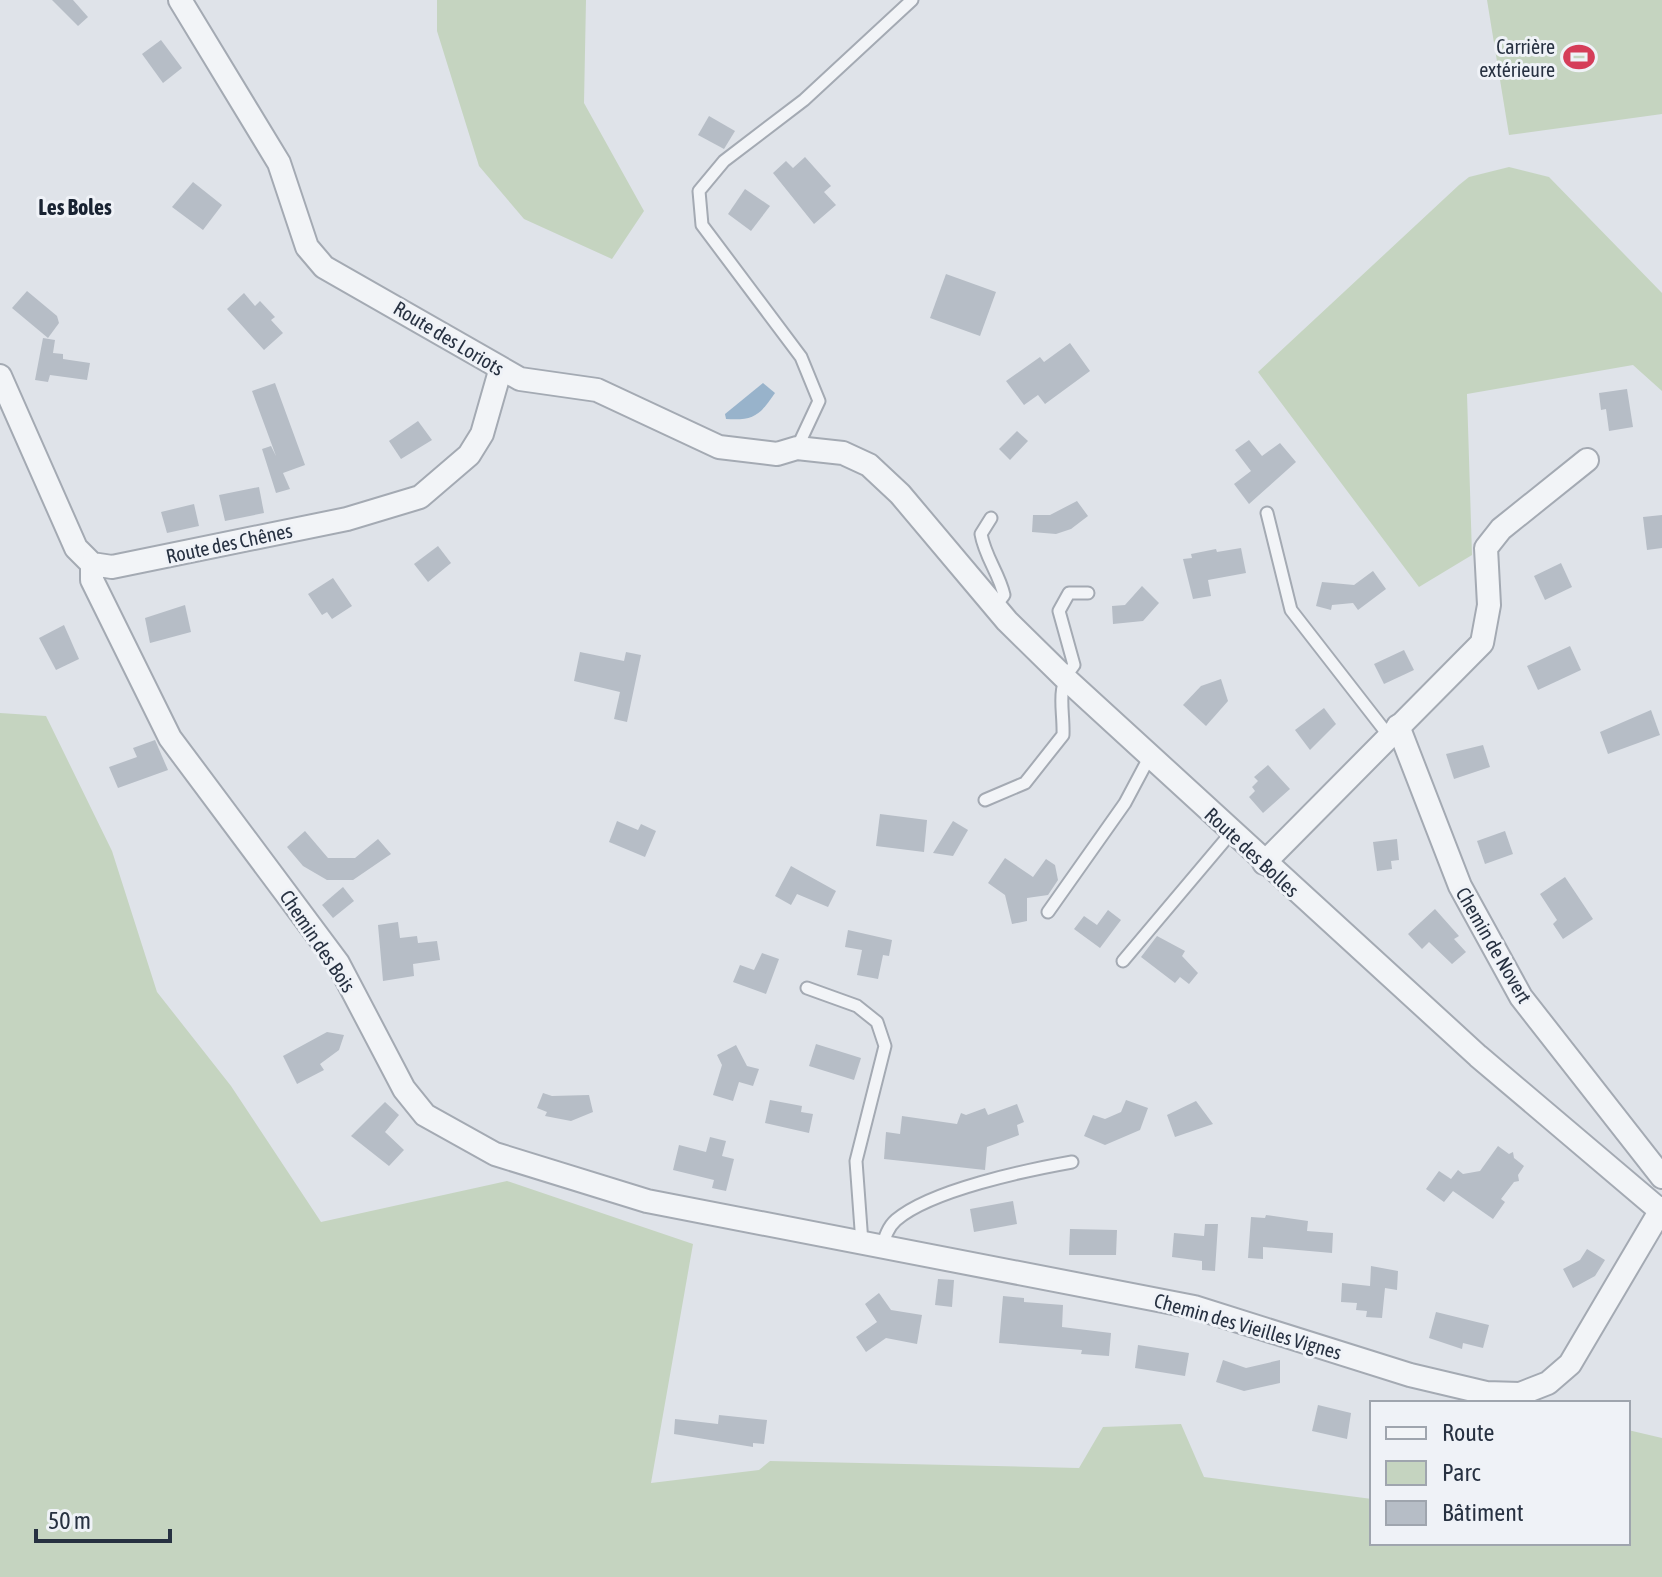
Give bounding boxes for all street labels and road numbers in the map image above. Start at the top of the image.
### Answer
street label: Route des Loriots [390,296,508,380]
street label: Route des Chênes [164,518,294,568]
street label: Route des Bolles [1200,803,1304,901]
street label: Chemin de Novert [1452,883,1537,1007]
street label: Chemin des Bois [275,886,361,996]
street label: Chemin des Vieilles Vignes [1152,1288,1344,1364]

